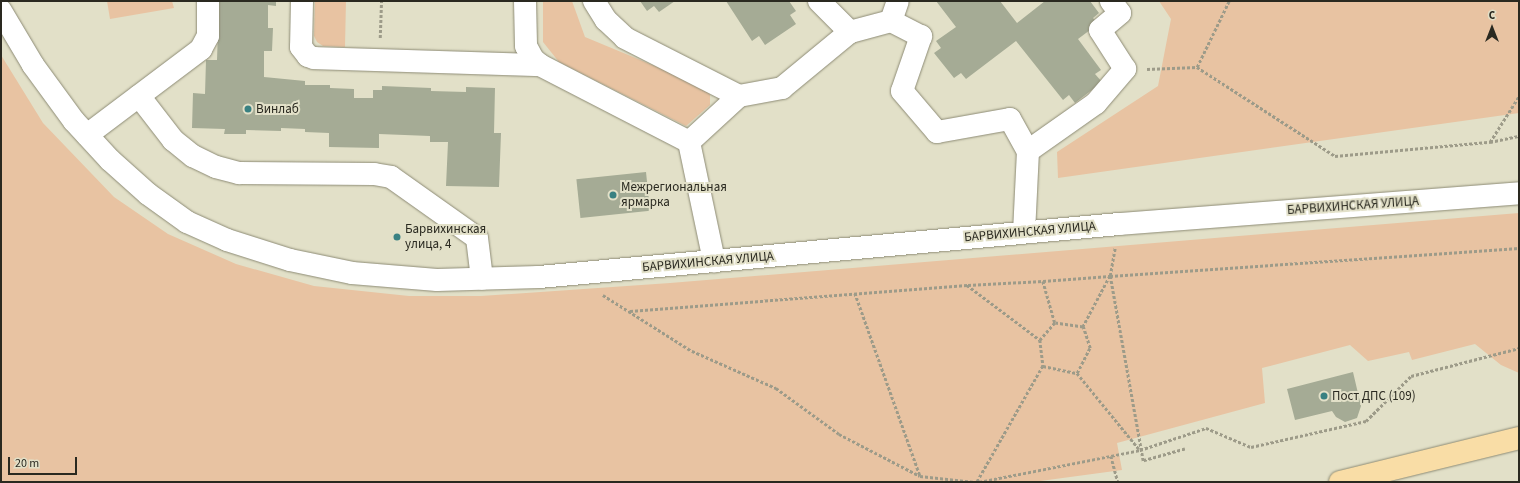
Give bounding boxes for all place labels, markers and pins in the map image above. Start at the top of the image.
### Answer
place label: Винлаб [256,101,299,117]
marker: Винлаб [243,104,253,114]
place label: Межрегиональная ярмарка [621,180,727,211]
marker: Межрегиональная ярмарка [608,190,618,200]
place label: Барвихинская улица, 4 [405,222,486,253]
marker: Барвихинская улица, 4 [392,232,402,242]
place label: Пост ДПС (109) [1332,388,1416,404]
marker: Пост ДПС (109) [1319,391,1329,401]

